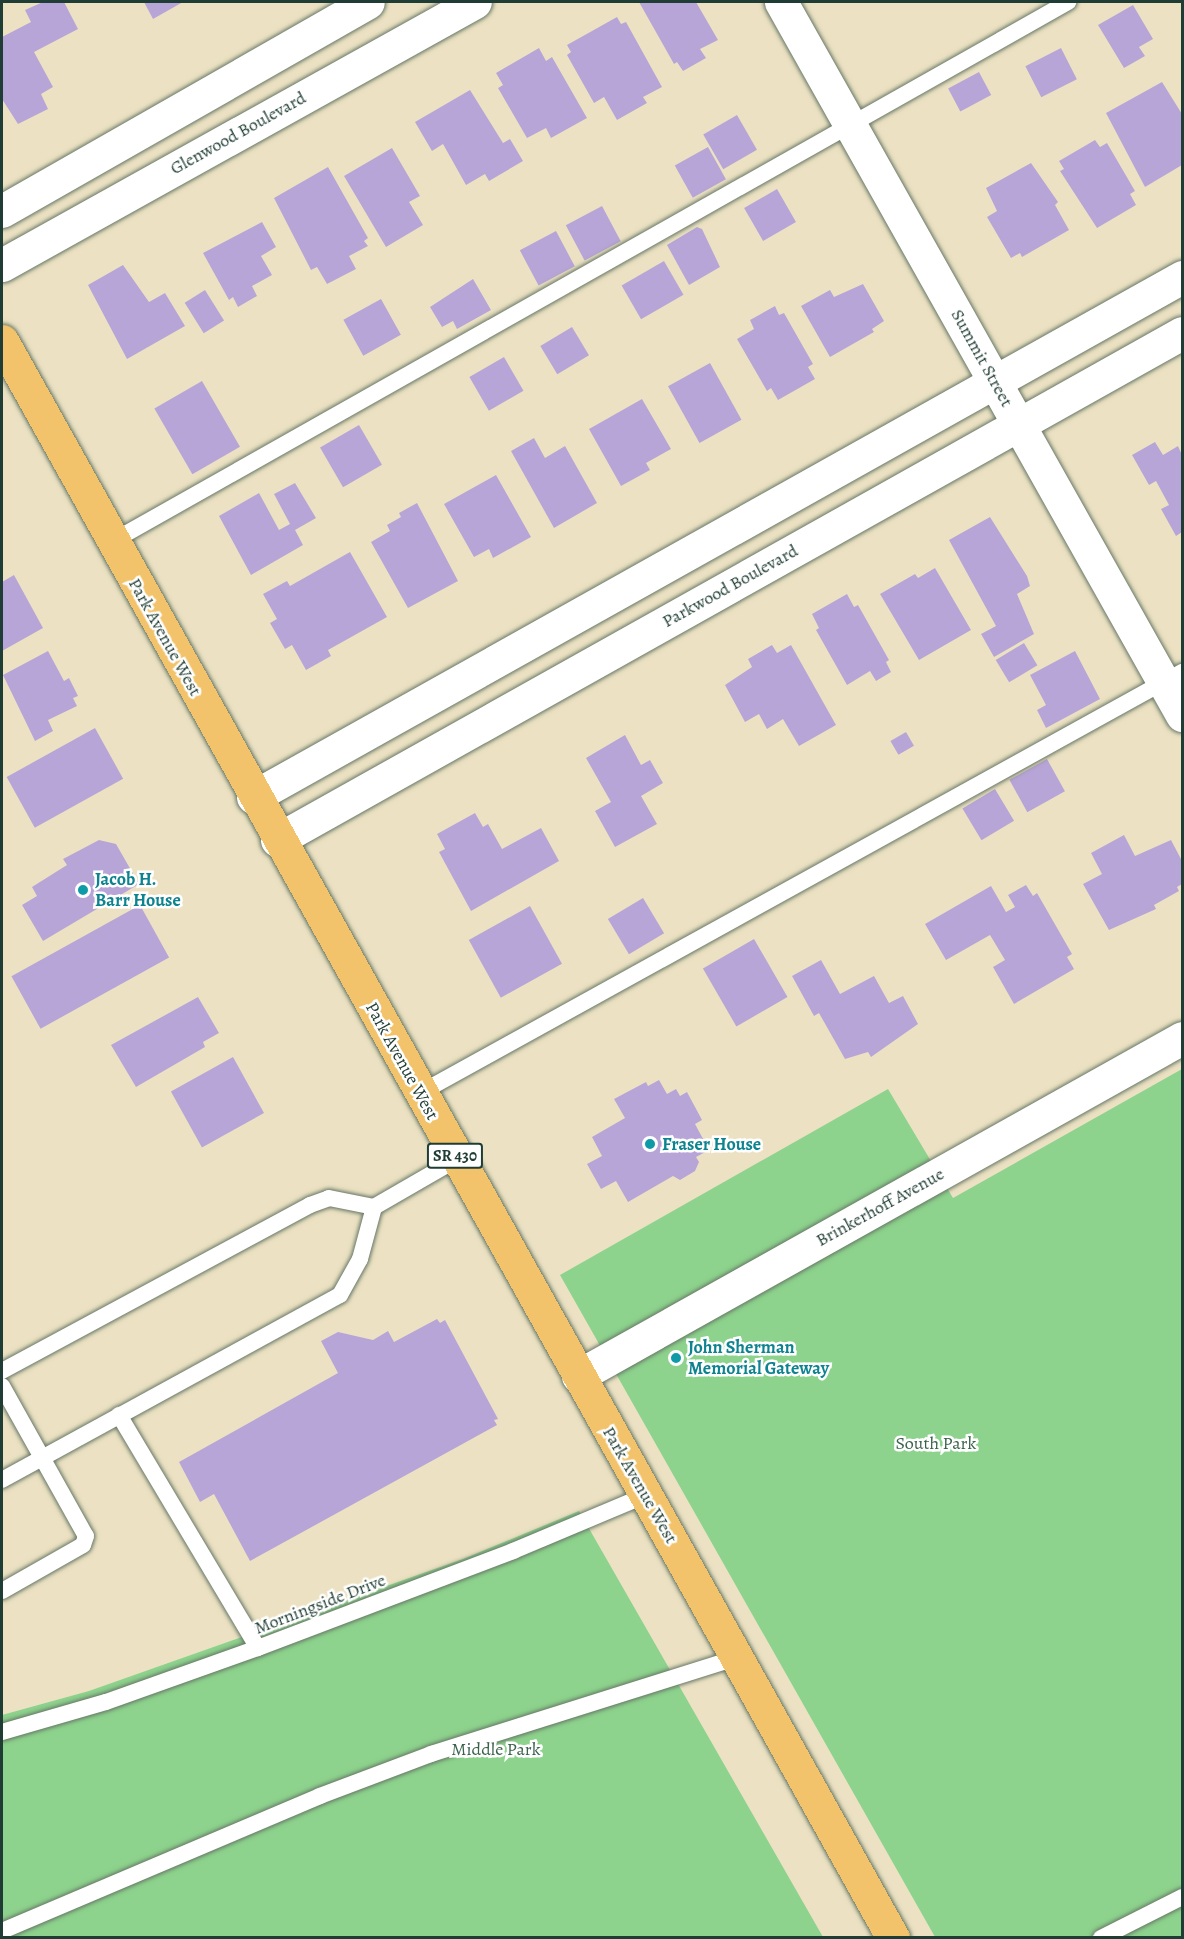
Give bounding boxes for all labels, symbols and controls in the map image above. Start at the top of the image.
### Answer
street label: Glenwood Boulevard [166,87,310,179]
street label: Summit Street [946,306,1018,410]
street label: Parkwood Boulevard [658,540,802,632]
street label: Park Avenue West [124,574,206,700]
place label: Jacob H. Barr House [95,869,181,912]
marker: Jacob H. Barr House [76,883,90,897]
street label: Park Avenue West [361,998,443,1124]
place label: Fraser House [662,1133,761,1155]
marker: Fraser House [643,1137,657,1151]
road number: SR 430 [426,1143,484,1169]
street label: Brinkerhoff Avenue [812,1163,948,1251]
place label: John Sherman Memorial Gateway [688,1337,829,1380]
marker: John Sherman Memorial Gateway [669,1351,683,1365]
street label: Park Avenue West [598,1423,682,1547]
park label: South Park [896,1432,976,1454]
street label: Morningside Drive [251,1569,389,1639]
park label: Middle Park [451,1738,541,1760]

